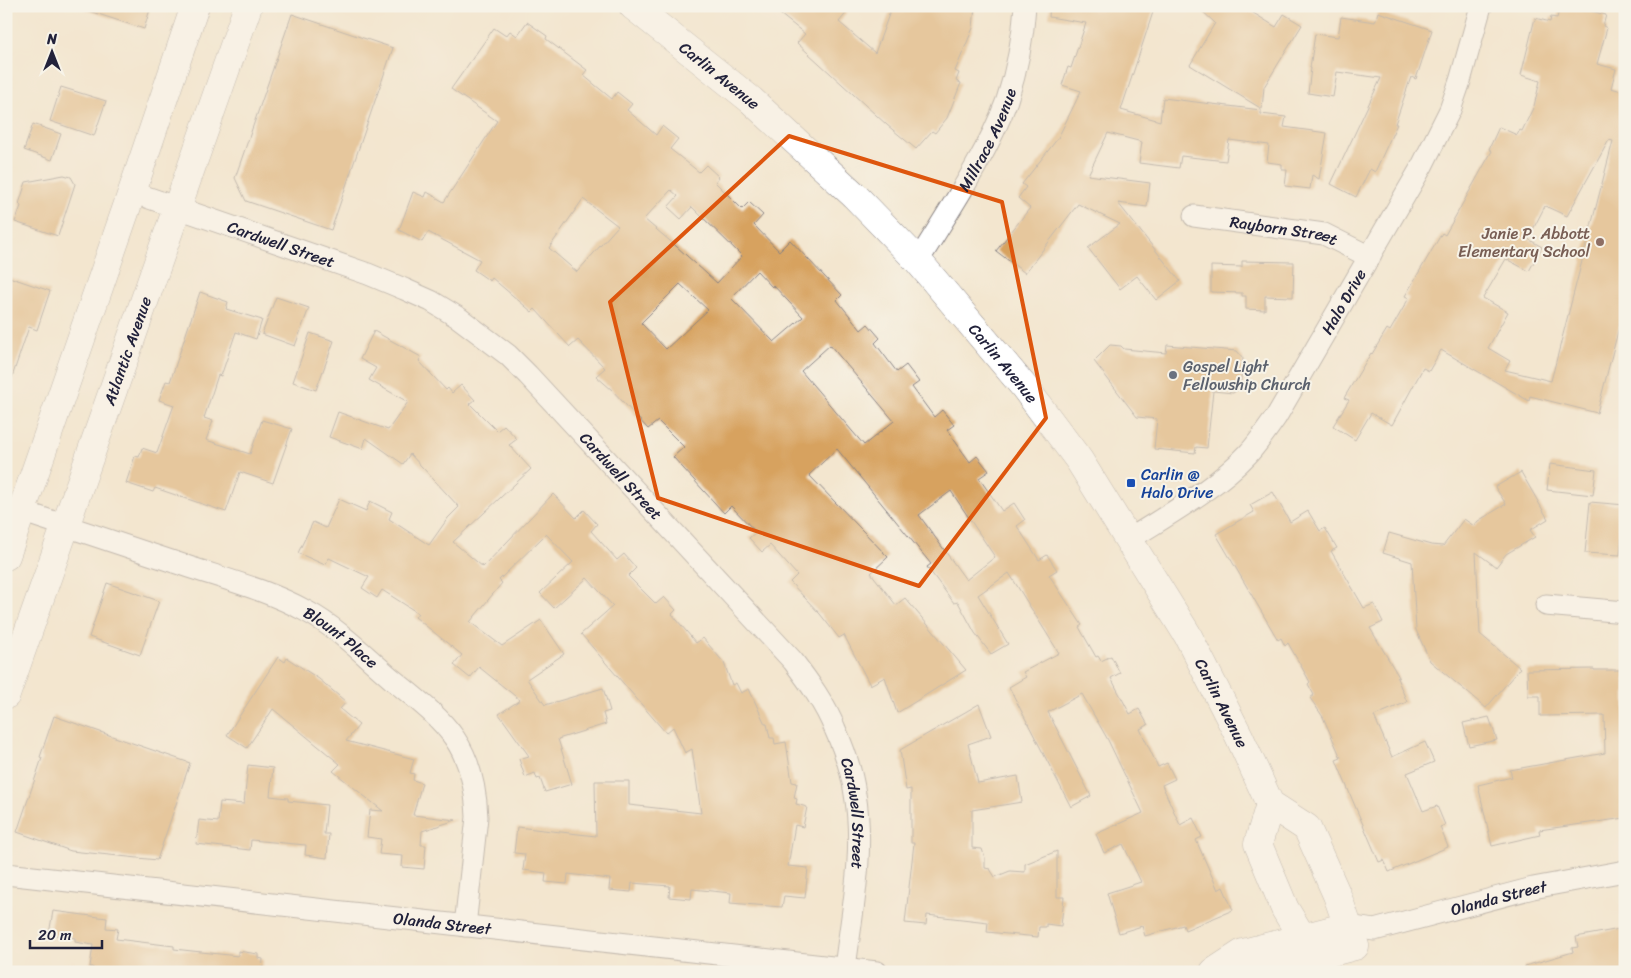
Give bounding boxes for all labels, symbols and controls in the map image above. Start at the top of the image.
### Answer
text: N [46,27,57,52]
north arrow [28,28,78,78]
street label: Carlin Avenue [673,33,767,117]
street label: Millrace Avenue [950,84,1025,197]
street label: Rayborn Street [1228,207,1343,253]
street label: Cardwell Street [224,212,339,276]
place label: Janie P. Abbott Elementary School [1458,219,1590,266]
marker: Janie P. Abbott Elementary School [1594,236,1606,248]
street label: Halo Drive [1312,263,1374,340]
street label: Atlantic Avenue [94,292,159,410]
street label: Carlin Avenue [961,316,1046,409]
place label: Gospel Light Fellowship Church [1183,352,1311,399]
marker: Gospel Light Fellowship Church [1167,369,1179,381]
street label: Cardwell Street [572,425,670,527]
place label: Carlin @ Halo Drive [1141,460,1213,507]
marker: Carlin @ Halo Drive [1125,477,1137,489]
street label: Blount Place [298,598,385,676]
street label: Carlin Avenue [1187,653,1257,752]
street label: Cardwell Street [833,754,873,870]
street label: Olanda Street [1447,871,1549,924]
street label: Olanda Street [392,903,493,943]
scale bar [30,918,102,950]
text: 20 m [38,922,72,948]

